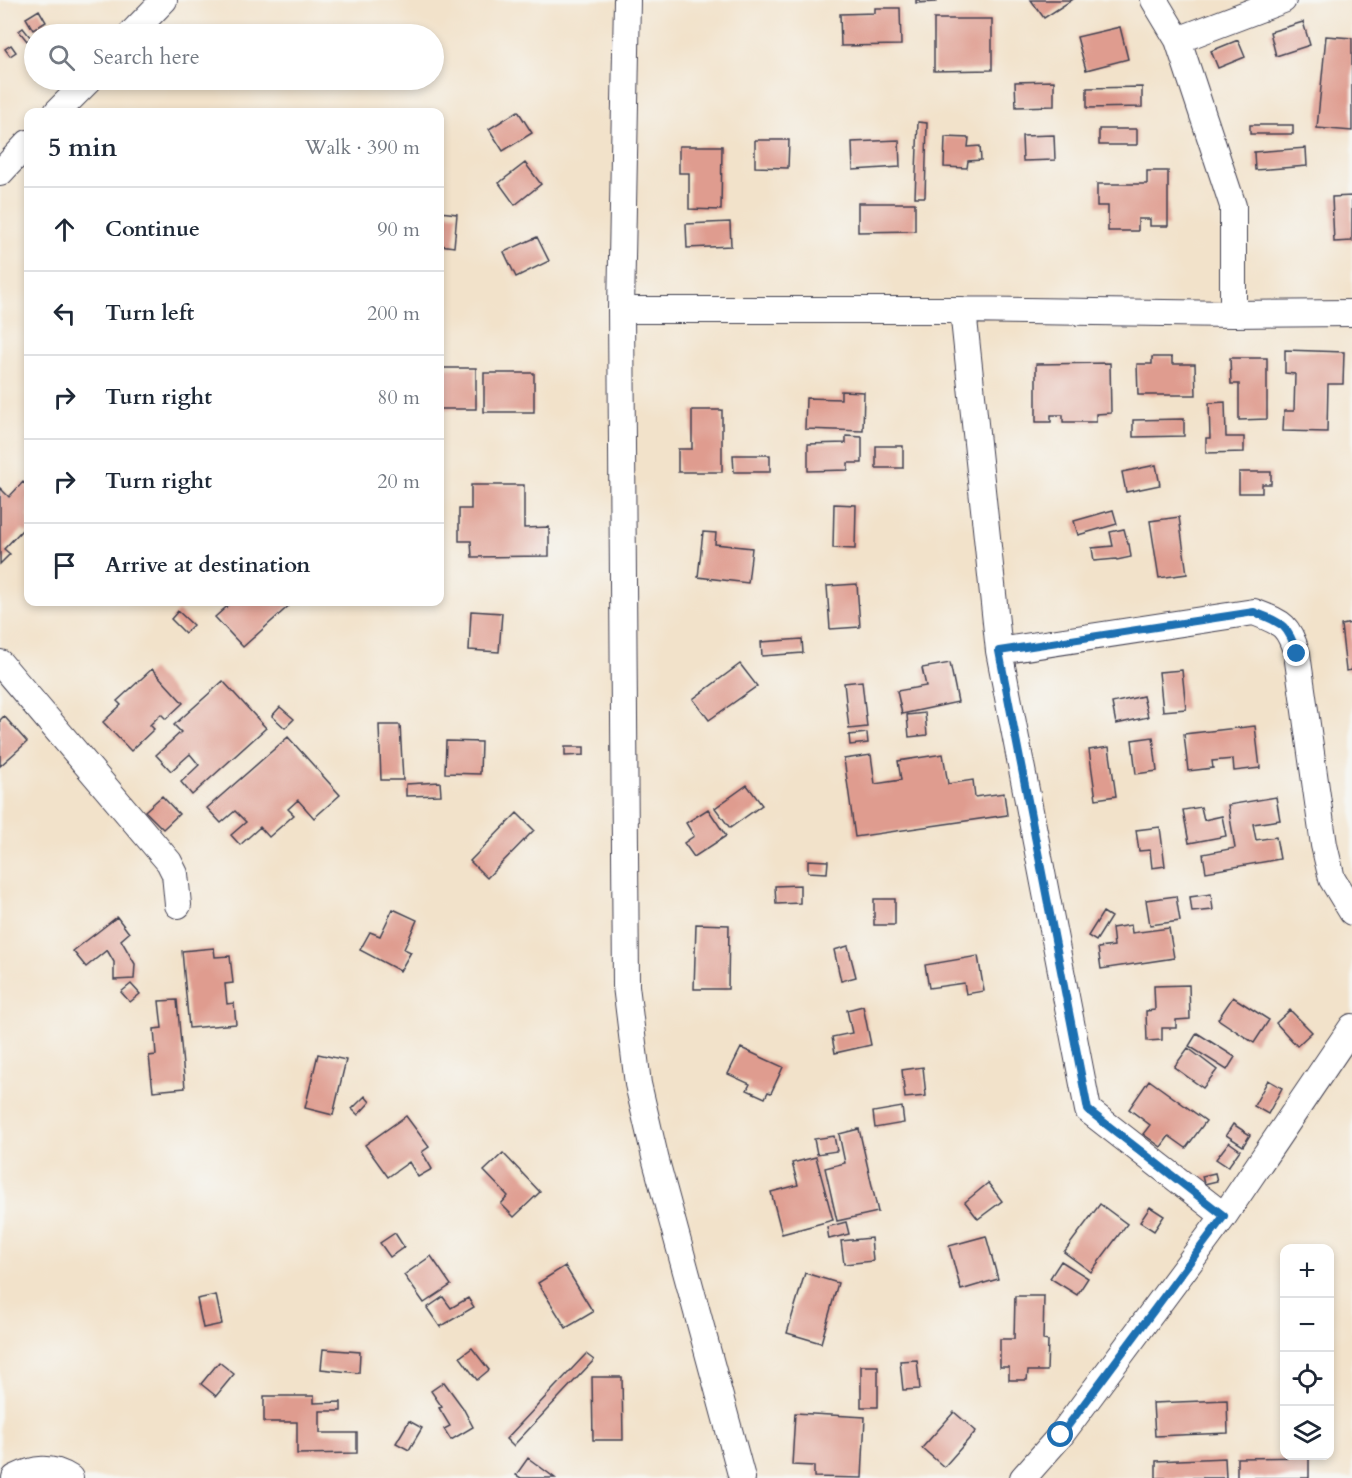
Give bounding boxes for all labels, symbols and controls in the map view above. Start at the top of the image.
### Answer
search box [24,24,444,90]
icon: search [45,41,78,74]
text: Search here [93,42,200,72]
text: 5 min [48,130,117,165]
text: Walk · 390 m [305,134,420,161]
icon: ahead [48,213,81,246]
text: Continue [105,214,200,244]
text: 90 m [377,216,420,243]
icon: left [48,297,81,330]
text: Turn left [105,298,194,328]
text: 200 m [367,300,420,327]
icon: right [48,381,81,414]
text: Turn right [105,382,212,412]
text: 80 m [377,384,420,411]
icon: right [48,465,81,498]
text: Turn right [105,466,212,496]
text: 20 m [377,468,420,495]
icon: arrive [48,549,81,582]
text: Arrive at destination [105,550,310,580]
route end [1283,640,1309,666]
map controls [1280,1244,1334,1460]
button: + [1280,1244,1334,1298]
button: − [1280,1298,1334,1352]
button: locate [1280,1352,1334,1406]
button: layers [1280,1406,1334,1460]
route start [1047,1421,1073,1447]

